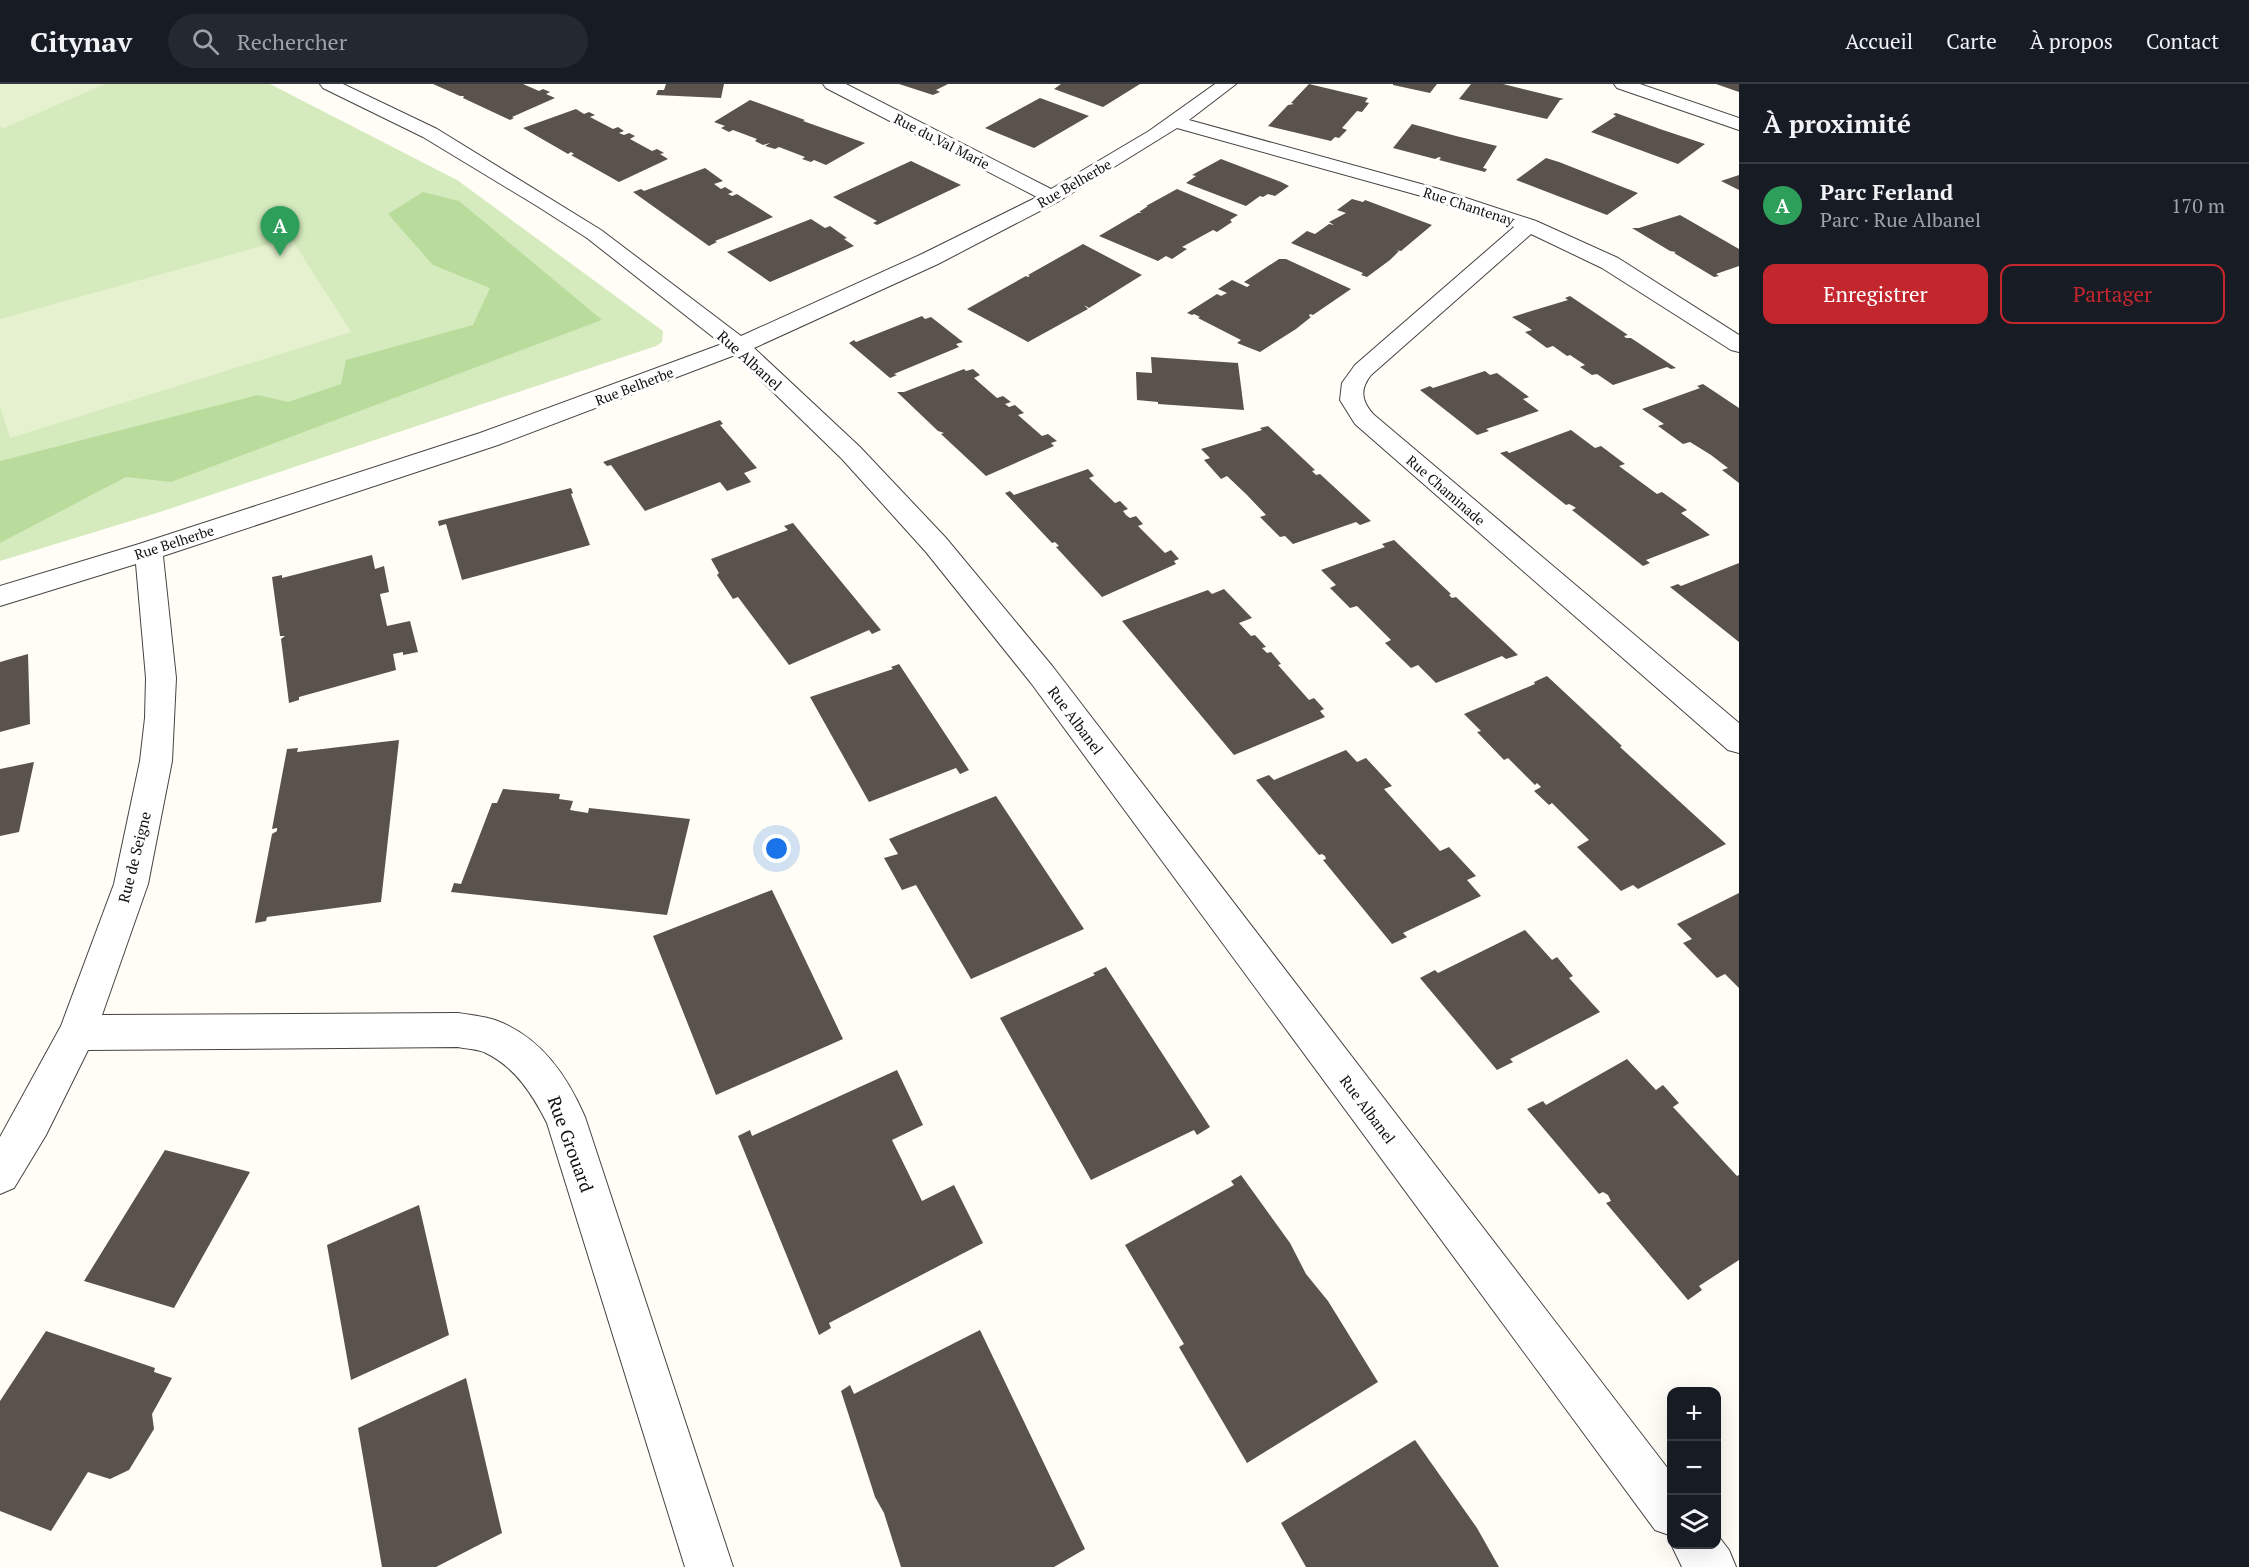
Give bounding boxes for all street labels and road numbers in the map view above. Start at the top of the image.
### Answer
street label: Rue du Val Marie [891,109,993,173]
street label: Rue Belherbe [1033,154,1115,212]
street label: Rue Chantenay [1421,182,1518,230]
street label: Rue Albanel [713,326,787,394]
street label: Rue Belherbe [592,362,676,410]
street label: Rue Chaminade [1403,451,1489,529]
street label: Rue Belherbe [132,520,216,564]
street label: Rue Albanel [1044,682,1108,758]
street label: Rue de Seigne [113,809,155,905]
street label: Rue Albanel [1336,1071,1400,1147]
street label: Rue Grouard [542,1093,600,1195]

